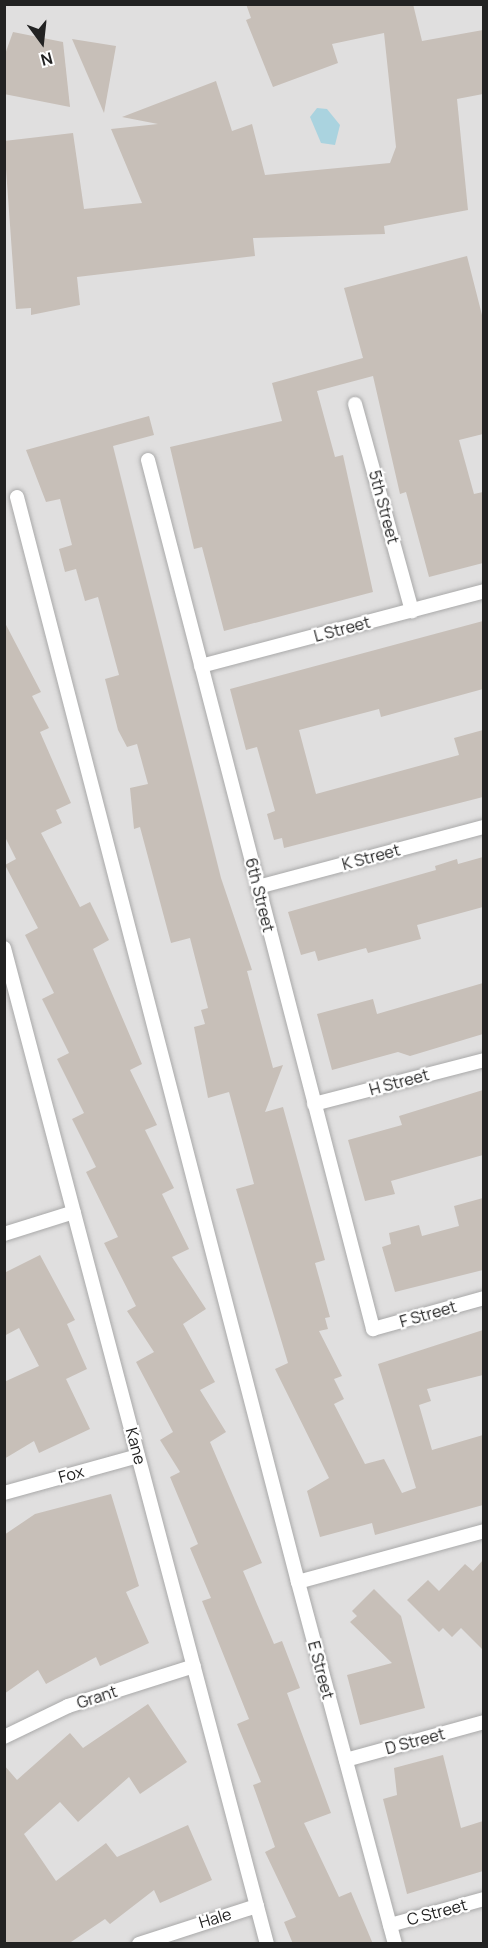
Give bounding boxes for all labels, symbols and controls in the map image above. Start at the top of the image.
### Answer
north arrow [12,12,72,72]
text: N [38,47,55,72]
street label: 5th Street [365,468,403,546]
street label: L Street [311,612,373,646]
street label: K Street [340,840,402,874]
street label: 6th Street [241,856,279,934]
street label: H Street [367,1065,431,1099]
street label: F Street [397,1297,459,1331]
street label: Kane [122,1426,150,1466]
street label: Fox [56,1461,86,1487]
street label: E Street [304,1639,338,1701]
street label: Grant [74,1681,120,1713]
street label: D Street [383,1724,447,1758]
street label: C Street [405,1895,469,1929]
street label: Hale [196,1904,234,1932]

